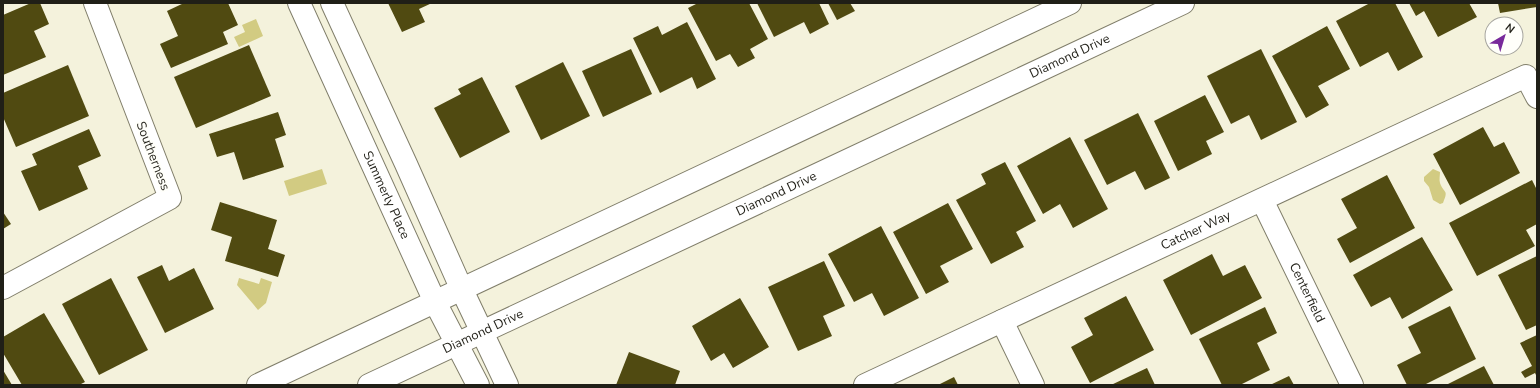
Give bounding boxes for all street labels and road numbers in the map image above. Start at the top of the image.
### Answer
street label: Diamond Drive [1026,29,1113,83]
street label: Southerness [132,119,174,193]
street label: Summerly Place [359,148,414,242]
street label: Diamond Drive [733,167,820,220]
street label: Catcher Way [1158,206,1234,255]
street label: Centerfield [1285,260,1329,326]
street label: Diamond Drive [440,305,526,358]

